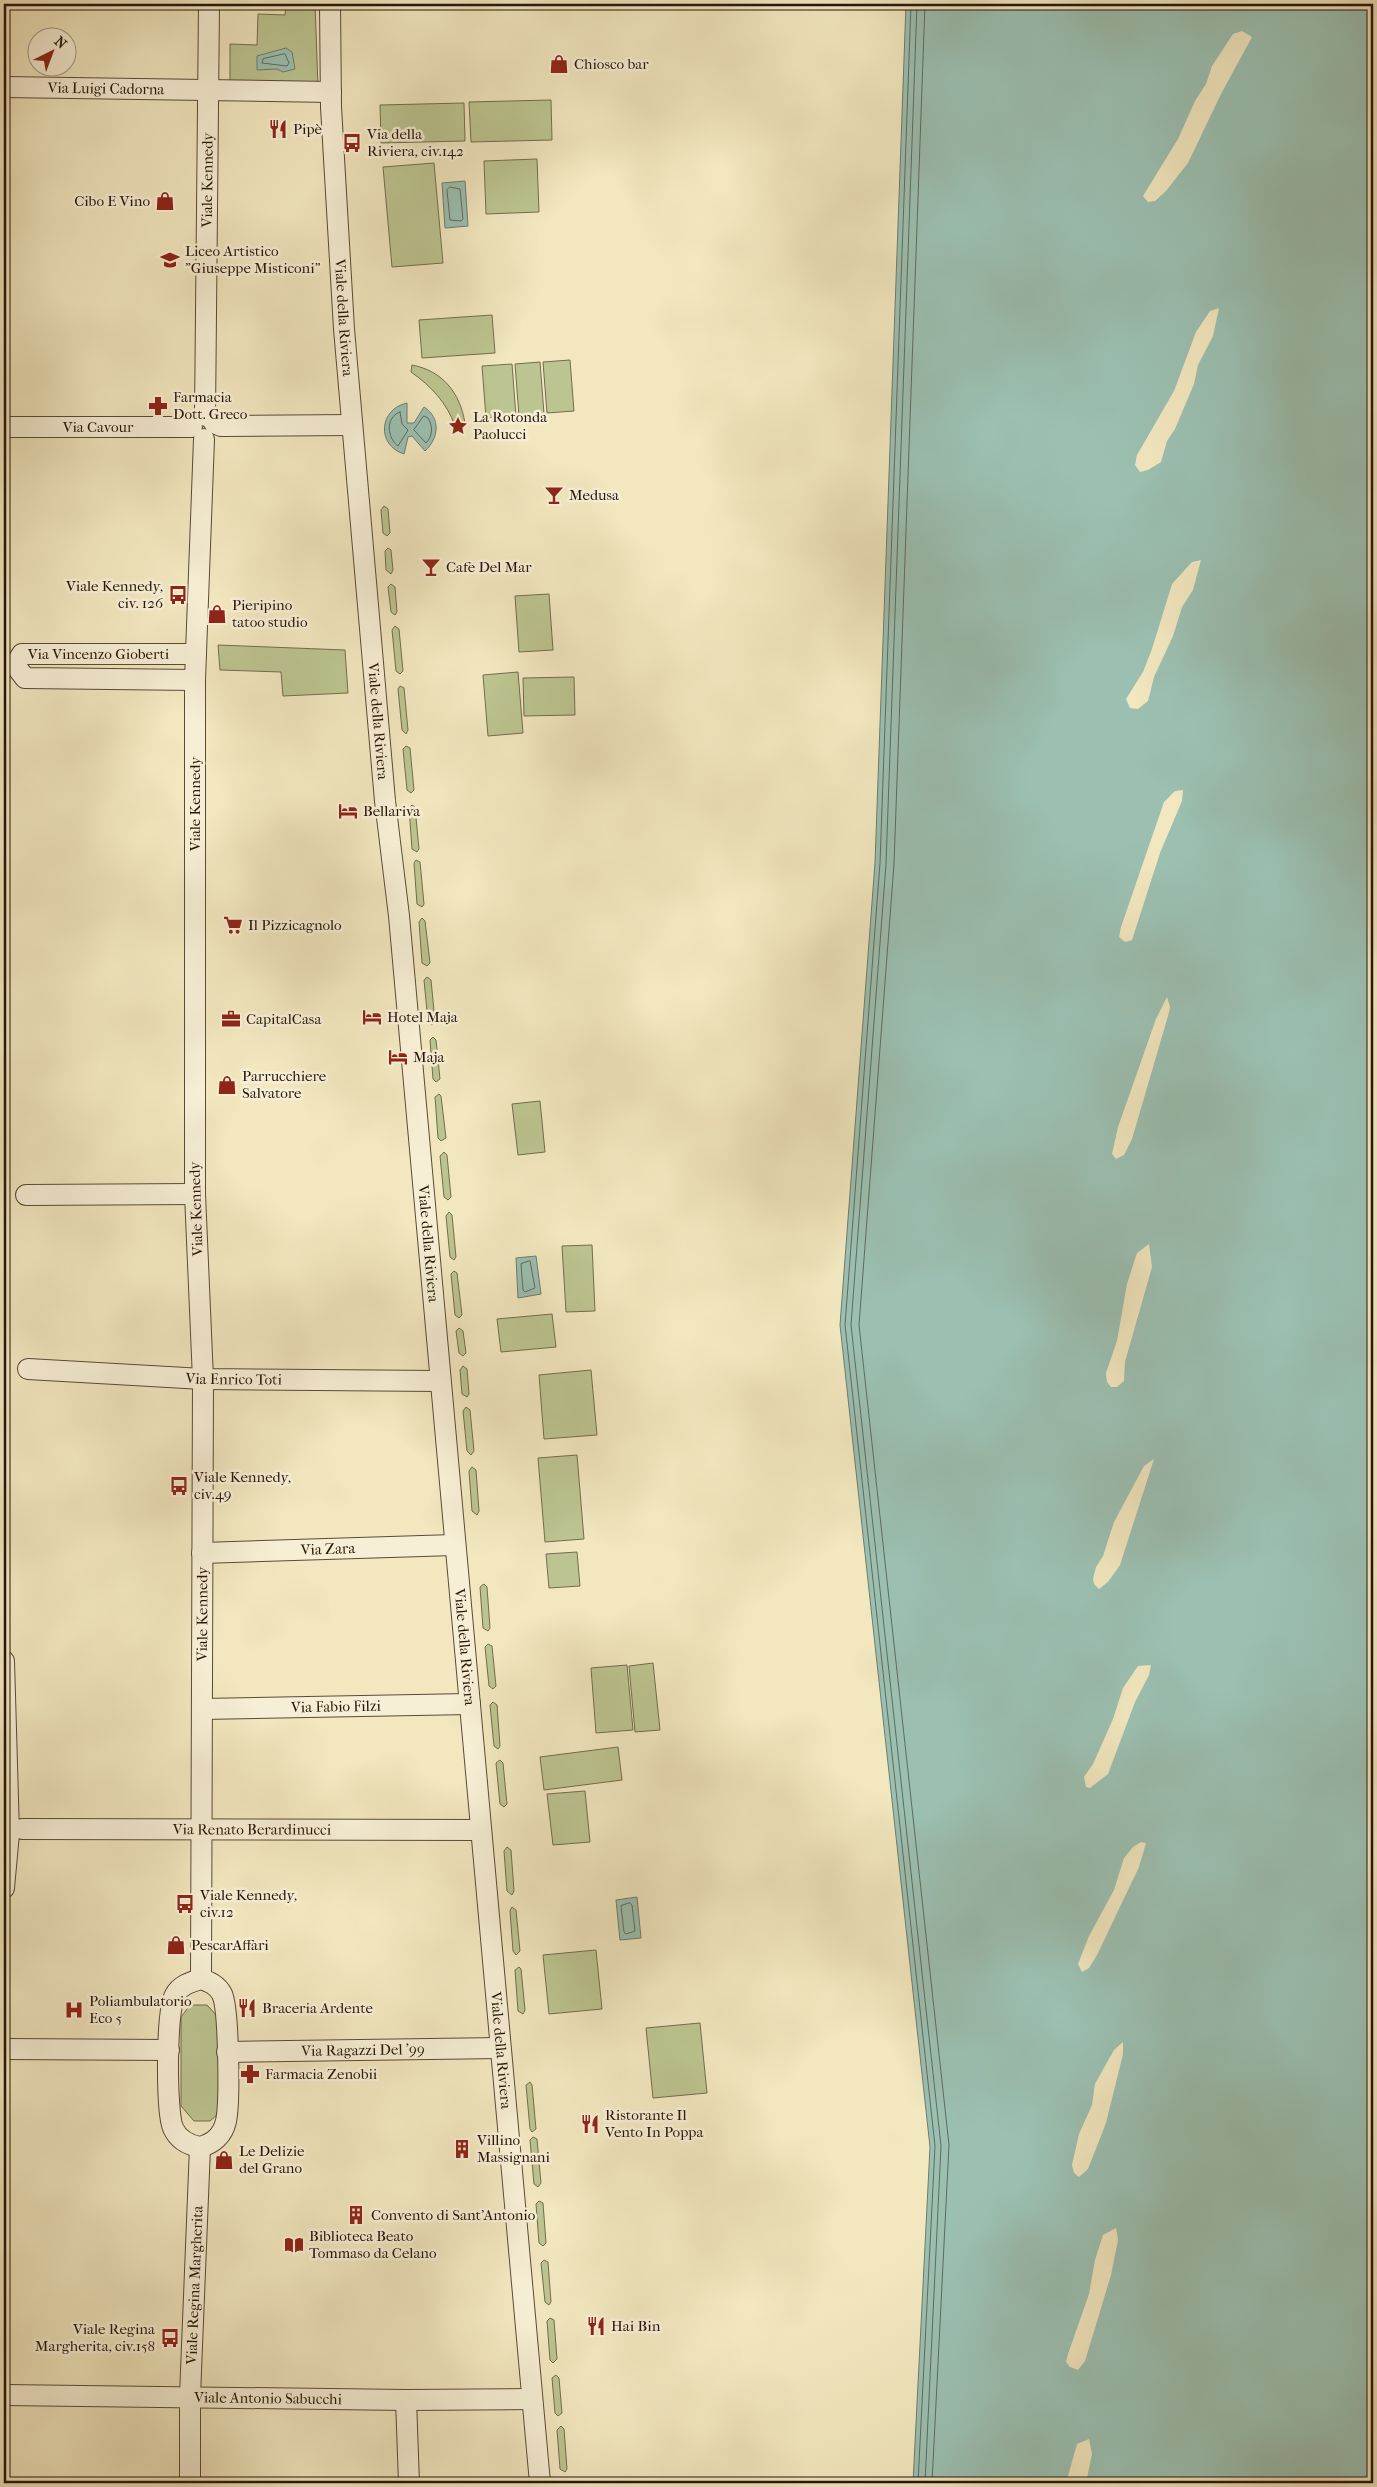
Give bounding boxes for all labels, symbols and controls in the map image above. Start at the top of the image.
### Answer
north arrow [28,28,78,78]
text: N [51,33,70,53]
shop icon: Chiosco bar [548,53,570,75]
place label: Chiosco bar [574,55,649,73]
street label: Via Luigi Cadorna [46,79,166,98]
restaurant icon: Pipè [267,118,289,140]
place label: Pipè [293,120,323,138]
place label: Via della Riviera, civ.142 [366,125,464,160]
street label: Viale Kennedy [198,132,217,228]
bus stop icon: Via della Riviera, civ.142 [341,132,363,154]
shop icon: Cibo E Vino [154,190,176,212]
place label: Cibo E Vino [74,192,150,210]
place label: Liceo Artistico "Giuseppe Misticoni" [185,242,321,277]
school or university icon: Liceo Artistico "Giuseppe Misticoni" [159,249,181,271]
street label: Viale della Riviera [331,257,357,378]
place label: Farmacia Dott. Greco [173,388,248,423]
pharmacy icon: Farmacia Dott. Greco [147,395,169,417]
place label: La Rotonda Paolucci [473,408,548,443]
place icon: La Rotonda Paolucci [447,415,469,437]
street label: Via Cavour [62,418,134,436]
bar icon: Medusa [543,484,565,506]
place label: Medusa [569,486,620,504]
bar icon: Cafe Del Mar [420,556,442,578]
place label: Cafe Del Mar [446,558,532,576]
place label: Viale Kennedy, civ. 126 [65,577,164,612]
bus stop icon: Viale Kennedy, civ. 126 [167,584,189,606]
place label: Pieripino tatoo studio [232,596,308,631]
shop icon: Pieripino tatoo studio [206,603,228,625]
street label: Via Vincenzo Gioberti [27,645,170,663]
street label: Viale della Riviera [364,661,392,782]
street label: Viale Kennedy [186,756,204,852]
hotel icon: Bellariva [337,800,359,822]
place label: Bellariva [363,802,421,820]
supermarket icon: Il Pizzicagnolo [222,914,244,936]
place label: Il Pizzicagnolo [248,916,342,934]
hotel icon: Hotel Maja [361,1006,383,1028]
office icon: CapitalCasa [220,1008,242,1030]
place label: Hotel Maja [387,1008,459,1026]
place label: CapitalCasa [246,1010,322,1028]
hotel icon: Maja [387,1046,409,1068]
place label: Maja [413,1048,445,1066]
place label: Parrucchiere Salvatore [242,1067,327,1102]
shop icon: Parrucchiere Salvatore [216,1074,238,1096]
street label: Viale Kennedy [185,1160,207,1258]
street label: Viale della Riviera [414,1183,443,1304]
street label: Via Enrico Toti [184,1369,283,1389]
place label: Viale Kennedy, civ.49 [193,1468,291,1503]
bus stop icon: Viale Kennedy, civ.49 [168,1475,190,1497]
street label: Via Zara [299,1539,357,1559]
street label: Viale Kennedy [193,1566,211,1662]
street label: Viale della Riviera [450,1587,479,1707]
street label: Via Fabio Filzi [290,1697,382,1716]
street label: Via Renato Berardinucci [172,1820,332,1839]
place label: Viale Kennedy, civ.12 [199,1886,297,1921]
bus stop icon: Viale Kennedy, civ.12 [174,1893,196,1915]
shop icon: PescarAffari [165,1934,187,1956]
place label: PescarAffari [191,1936,269,1954]
street label: Viale della Riviera [487,1990,515,2111]
place label: Poliambulatorio Eco 5 [89,1992,192,2027]
restaurant icon: Braceria Ardente [236,1997,258,2019]
hospital icon: Poliambulatorio Eco 5 [63,1999,85,2021]
place label: Braceria Ardente [262,1999,374,2017]
street label: Via Ragazzi Del '99 [300,2040,425,2060]
pharmacy icon: Farmacia Zenobii [239,2063,261,2085]
place label: Farmacia Zenobii [265,2065,378,2083]
place label: Ristorante Il Vento In Poppa [604,2106,704,2141]
restaurant icon: Ristorante Il Vento In Poppa [579,2113,601,2135]
place label: Villino Massignani [476,2131,551,2166]
building icon: Villino Massignani [451,2138,473,2160]
place label: Le Delizie del Grano [239,2142,305,2177]
shop icon: Le Delizie del Grano [213,2149,235,2171]
street label: Viale Regina Margherita [182,2204,207,2366]
building icon: Convento di Sant'Antonio [345,2204,367,2226]
place label: Convento di Sant'Antonio [371,2206,536,2224]
place label: Biblioteca Beato Tommaso da Celano [309,2227,437,2262]
library icon: Biblioteca Beato Tommaso da Celano [283,2234,305,2256]
restaurant icon: Hai Bin [585,2315,607,2337]
place label: Hai Bin [611,2317,661,2335]
place label: Viale Regina Margherita, civ.158 [35,2320,156,2355]
bus stop icon: Viale Regina Margherita, civ.158 [159,2327,181,2349]
street label: Viale Antonio Sabucchi [193,2388,343,2408]

